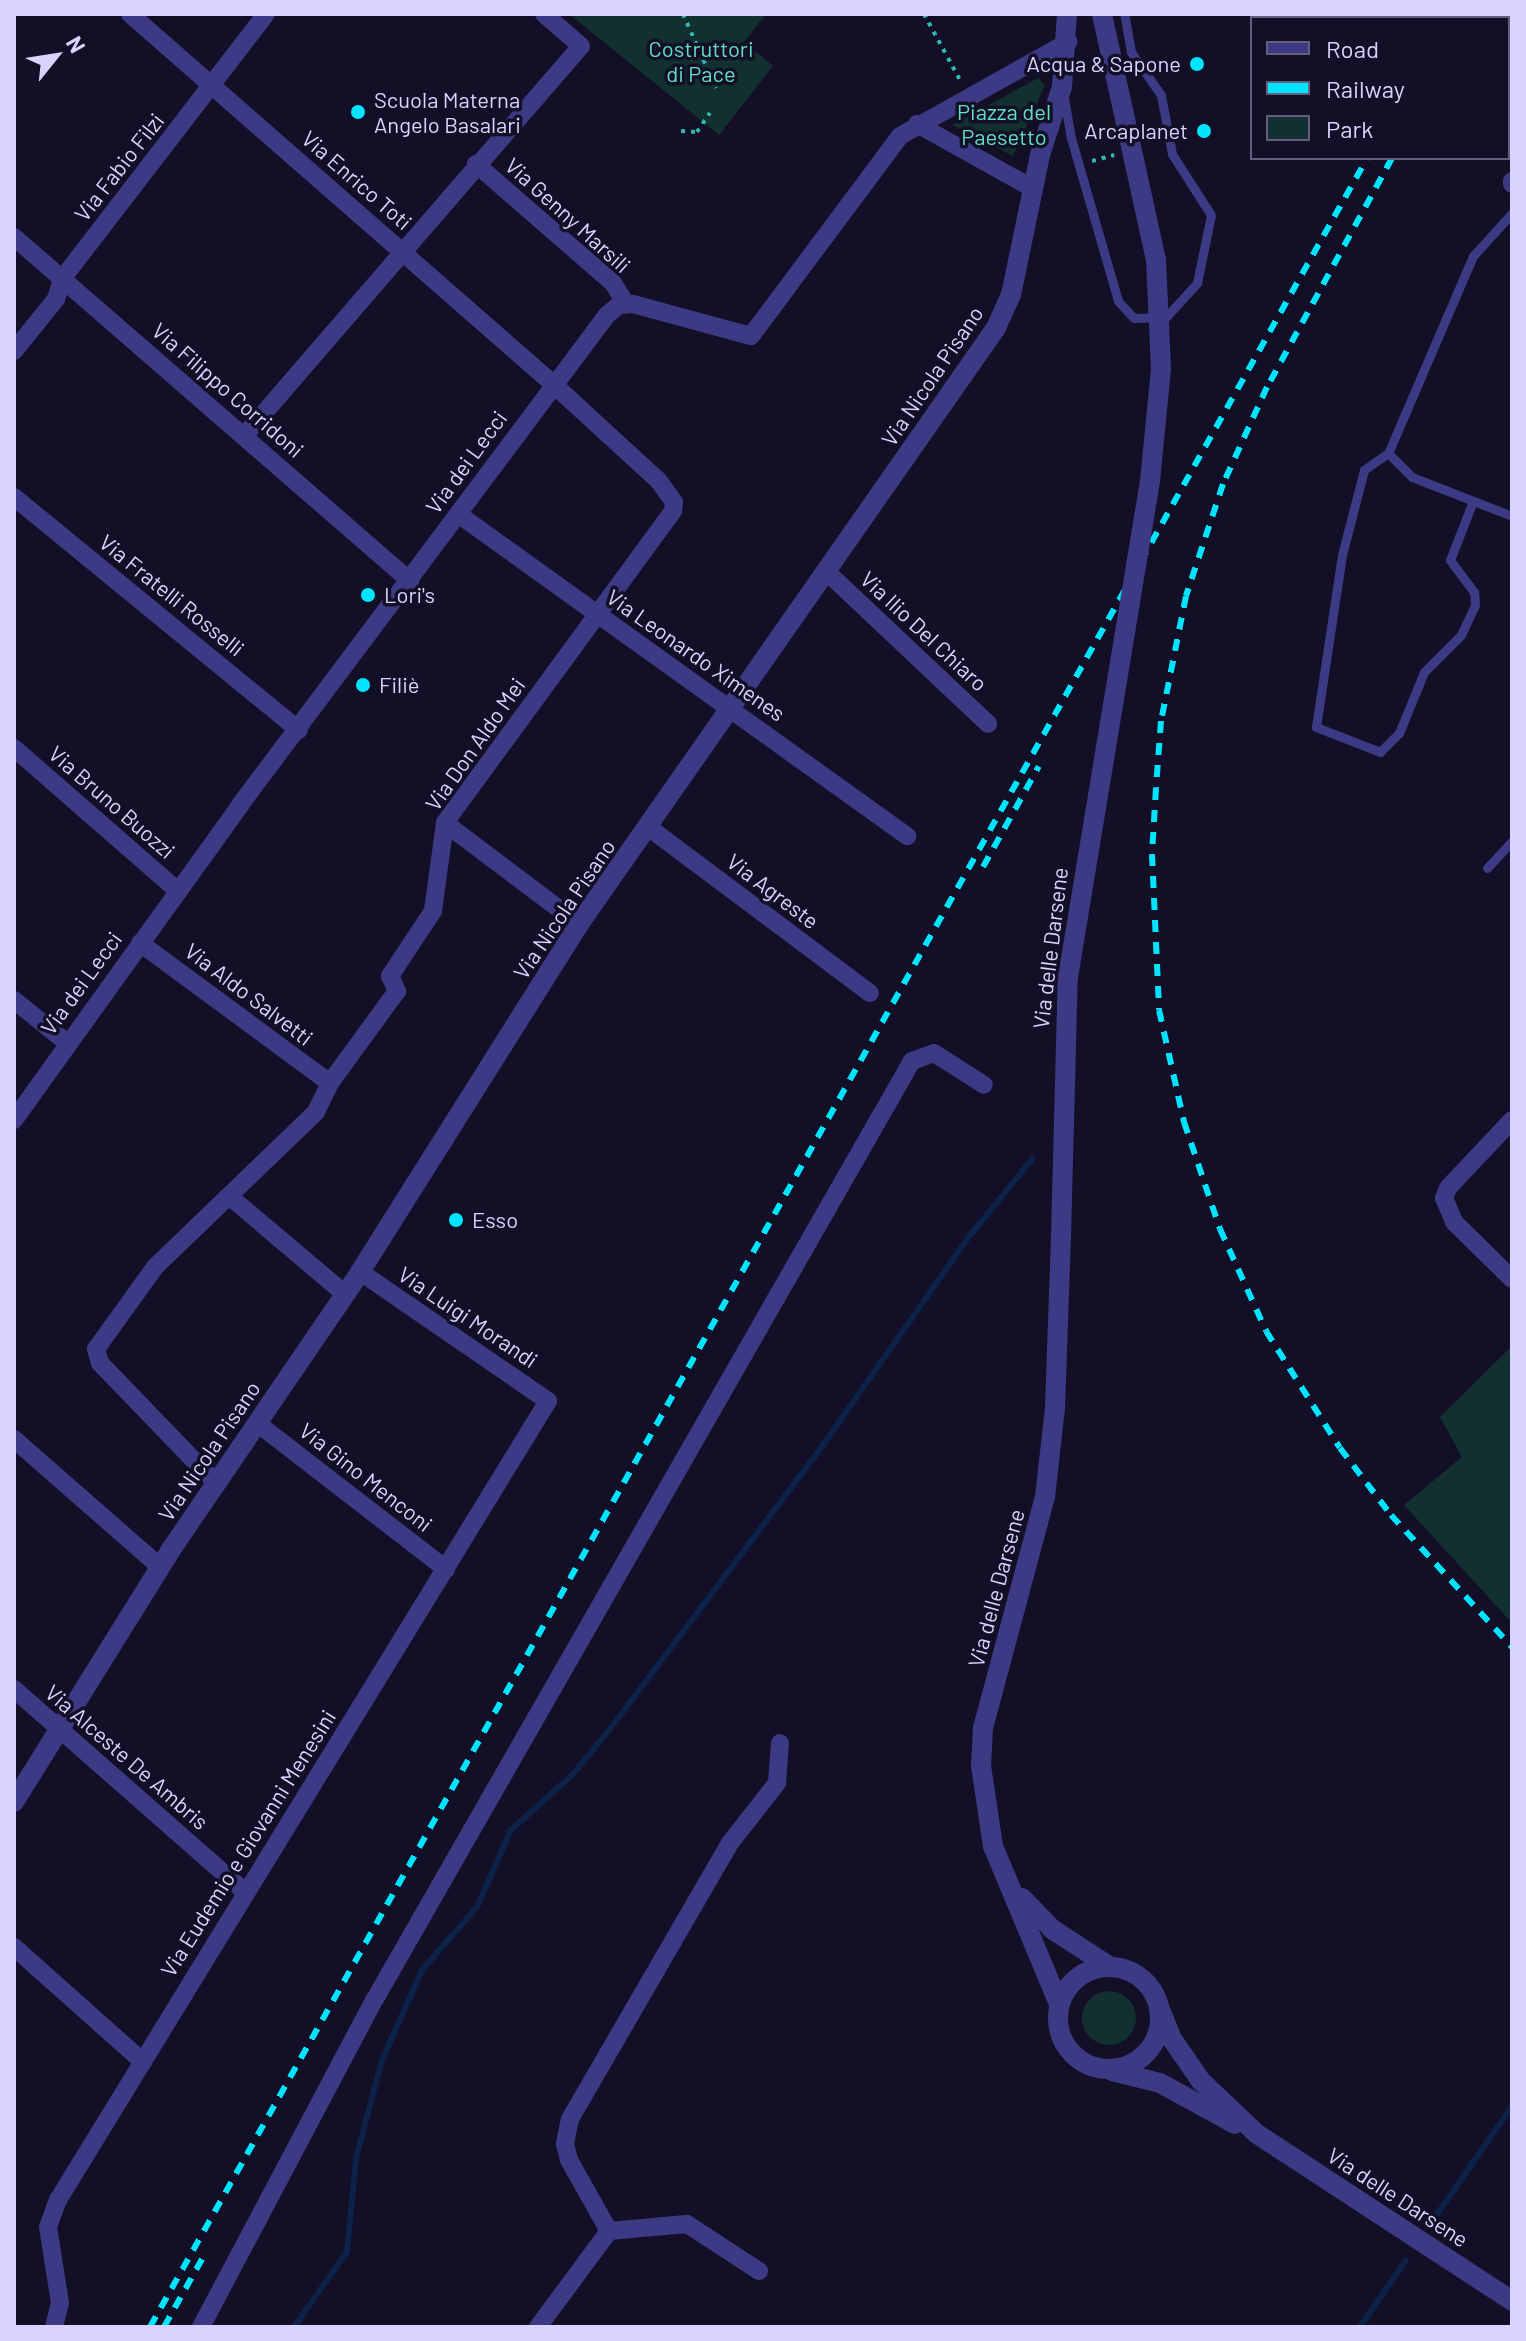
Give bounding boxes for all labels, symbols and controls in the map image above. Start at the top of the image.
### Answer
north arrow [16,16,96,96]
legend [1250,16,1510,160]
text: N [62,31,92,57]
text: Road [1326,34,1379,63]
park label: Costruttori di Pace [649,35,753,86]
place label: Acqua & Sapone [1027,51,1181,77]
marker: Acqua & Sapone [1188,55,1206,73]
text: Railway [1326,74,1405,103]
place label: Scuola Materna Angelo Basalari [374,86,521,138]
park label: Piazza del Paesetto [957,98,1051,150]
marker: Scuola Materna Angelo Basalari [349,103,367,121]
street label: Via Fabio Filzi [69,108,169,226]
text: Park [1326,114,1373,143]
place label: Arcaplanet [1084,118,1188,144]
marker: Arcaplanet [1195,122,1213,140]
street label: Via Enrico Toti [297,125,417,235]
street label: Via Genny Marsili [500,152,636,278]
street label: Via Nicola Pisano [876,301,988,451]
street label: Via Filippo Corridoni [147,317,309,463]
street label: Via dei Lecci [420,405,512,519]
street label: Via Fratelli Rosselli [94,528,250,662]
street label: Via Ilio Del Chiaro [855,566,993,696]
place label: Lori's [384,582,435,608]
street label: Via Leonardo Ximenes [602,583,790,727]
marker: Lori's [359,586,377,604]
place label: Filiè [379,672,420,698]
street label: Via Don Aldo Mei [419,673,531,815]
marker: Filiè [354,676,372,694]
street label: Via Bruno Buozzi [44,740,180,864]
street label: Via Nicola Pisano [508,834,620,984]
street label: Via Agreste [722,848,824,934]
street label: Via delle Darsene [1027,866,1073,1030]
street label: Via dei Lecci [35,926,127,1040]
street label: Via Aldo Salvetti [180,937,318,1051]
place label: Esso [472,1207,518,1233]
marker: Esso [447,1211,465,1229]
street label: Via Luigi Morandi [393,1261,543,1373]
street label: Via Nicola Pisano [153,1376,265,1526]
street label: Via Gino Menconi [294,1417,438,1537]
street label: Via delle Darsene [962,1506,1030,1670]
street label: Via Alceste De Ambris [40,1679,214,1835]
street label: Via Eudemio e Giovanni Menesini [155,1705,341,1981]
street label: Via delle Darsene [1323,2142,1473,2252]

